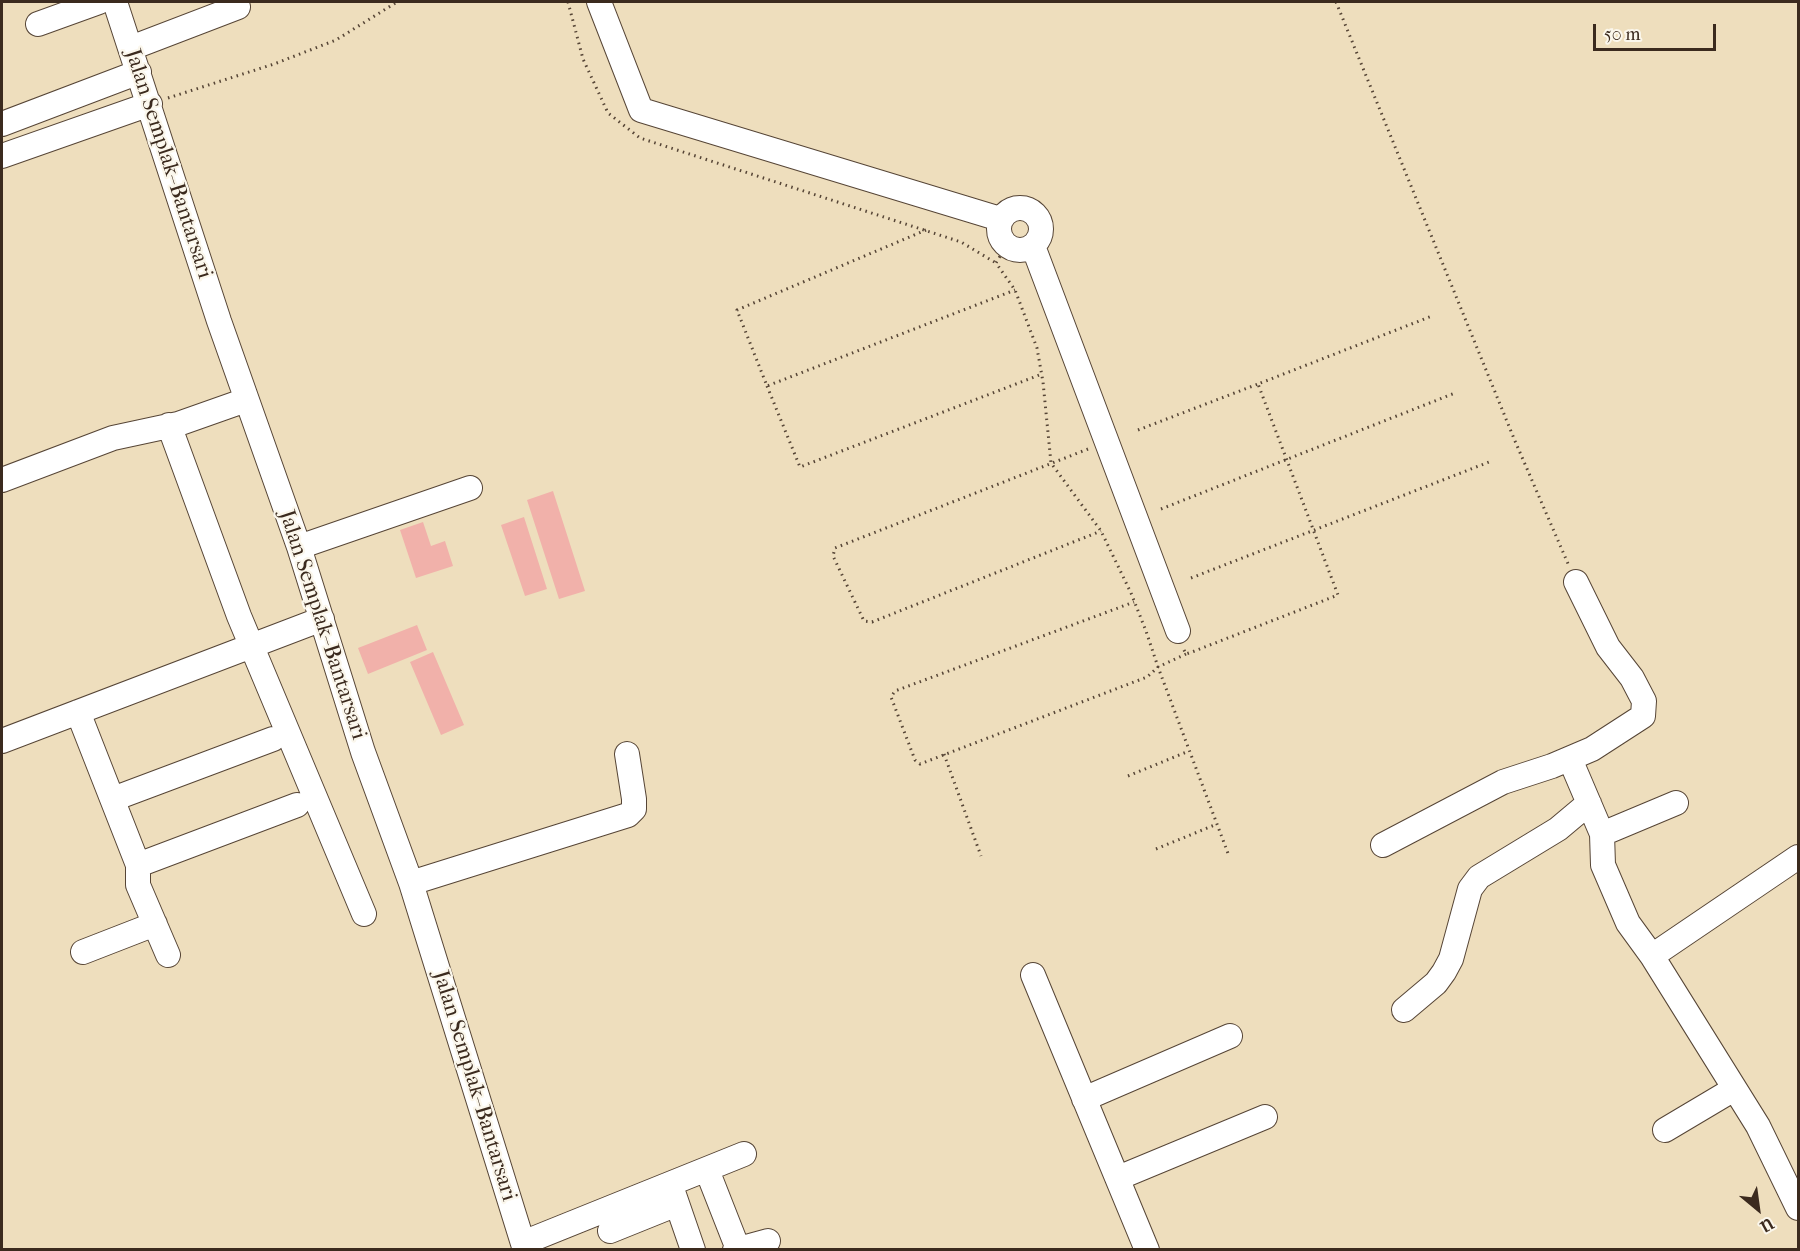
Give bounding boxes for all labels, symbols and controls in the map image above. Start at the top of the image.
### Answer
scale bar [1596,12,1719,50]
text: 50 m [1604,24,1640,45]
street label: Jalan Semplak–Bantarsari [118,46,218,282]
street label: Jalan Semplak–Bantarsari [272,507,372,743]
street label: Jalan Semplak–Bantarsari [426,967,522,1205]
north arrow [1728,1179,1788,1239]
text: U [1757,1214,1777,1237]

